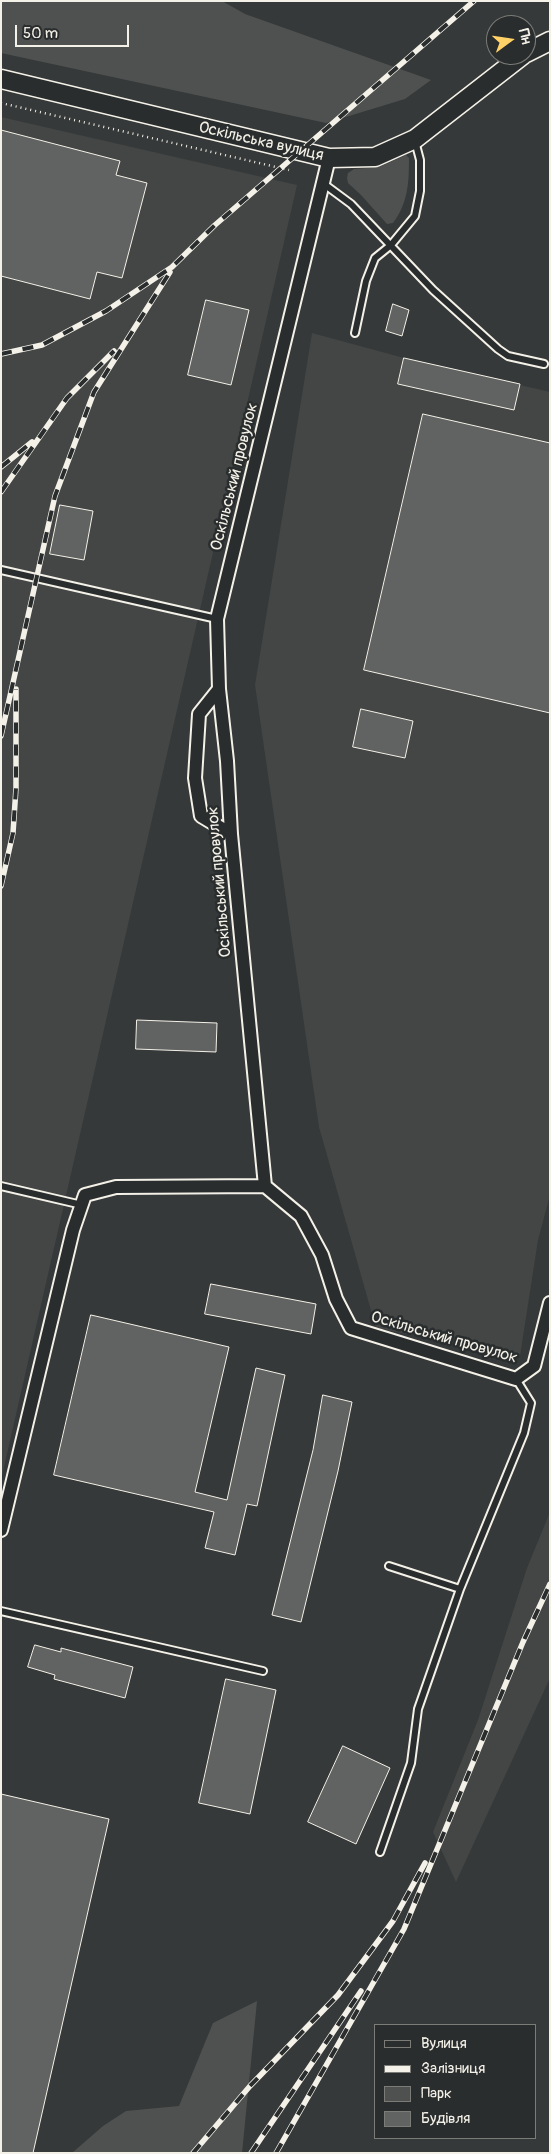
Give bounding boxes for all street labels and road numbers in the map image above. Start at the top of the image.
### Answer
street label: Оскільська вулиця [197,118,325,166]
street label: Оскільський провулок [207,401,263,553]
street label: Оскільський провулок [204,806,236,958]
street label: Оскільський провулок [369,1308,519,1368]

